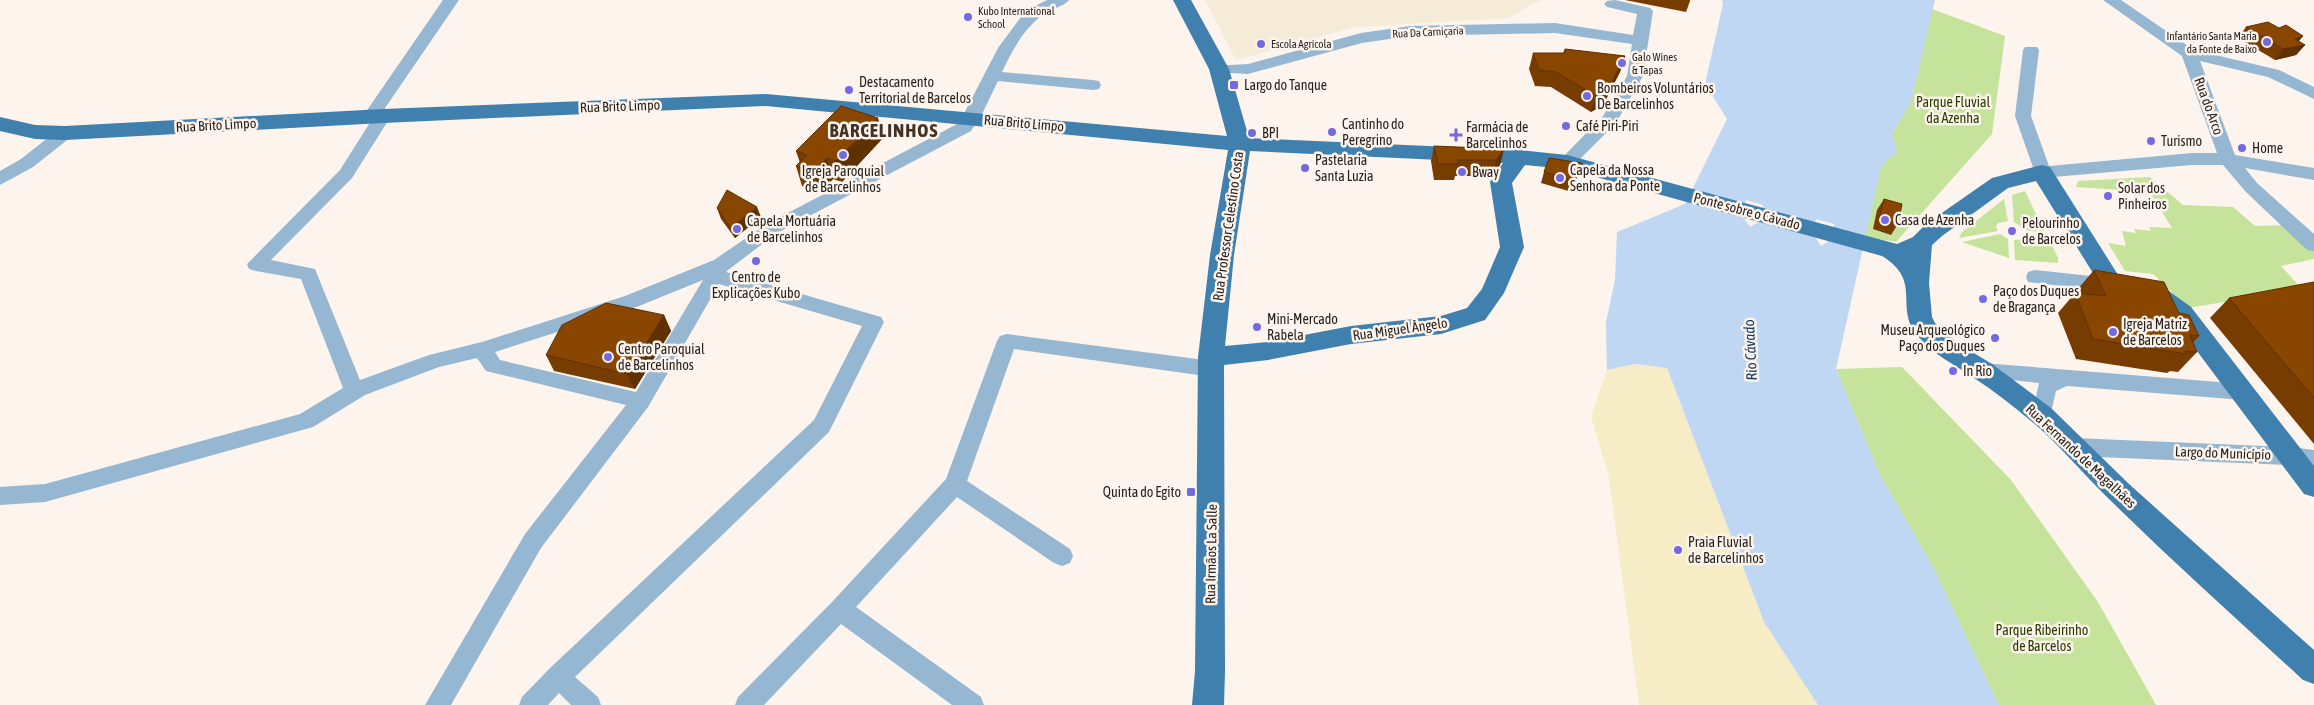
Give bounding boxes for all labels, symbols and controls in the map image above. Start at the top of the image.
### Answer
place label: Kubo International School [978,5,1055,30]
marker: Kubo International School [962,11,974,23]
street label: Rua Da Carniçaria [1392,24,1464,40]
place label: Infantário Santa Maria da Fonte de Baixo [2166,30,2257,55]
marker: Infantário Santa Maria da Fonte de Baixo [2261,36,2273,48]
marker: Escola Agrícola [1255,38,1267,50]
place label: Escola Agrícola [1271,38,1332,50]
place label: Galo Wines & Tapas [1632,51,1677,76]
marker: Galo Wines & Tapas [1616,57,1628,69]
place label: Destacamento Territorial de Barcelos [859,74,971,106]
street label: Rua do Arco [2191,75,2227,137]
place label: Largo do Tanque [1244,77,1327,93]
marker: Largo do Tanque [1228,79,1240,91]
place label: Bombeiros Voluntários De Barcelinhos [1597,80,1714,112]
marker: Destacamento Territorial de Barcelos [843,84,855,96]
marker: Bombeiros Voluntários De Barcelinhos [1581,90,1593,102]
park label: Parque Fluvial da Azenha [1916,94,1990,126]
street label: Rua Brito Limpo [579,97,661,115]
street label: Rua Brito Limpo [983,112,1065,134]
street label: Rua Brito Limpo [175,115,257,135]
place label: Cantinho do Peregrino [1342,116,1404,148]
place label: Café Piri-Piri [1576,118,1639,134]
district label: BARCELINHOS [830,119,938,141]
place label: Farmácia de Barcelinhos [1466,119,1528,151]
marker: Café Piri-Piri [1560,120,1572,132]
place label: BPI [1262,125,1279,141]
marker: Cantinho do Peregrino [1326,126,1338,138]
marker: BPI [1246,127,1258,139]
marker: Farmácia de Barcelinhos [1450,129,1462,141]
place label: Turismo [2161,133,2202,149]
marker: Turismo [2145,135,2157,147]
place label: Home [2252,140,2283,156]
marker: Home [2236,142,2248,154]
marker: Igreja Paroquial de Barcelinhos [837,149,849,161]
street label: Rua Professor Celestino Costa [1210,150,1246,302]
place label: Pastelaria Santa Luzia [1315,152,1374,184]
marker: Pastelaria Santa Luzia [1299,162,1311,174]
place label: Capela da Nossa Senhora da Ponte [1570,162,1660,194]
place label: Igreja Paroquial de Barcelinhos [802,163,884,195]
place label: Bway [1472,164,1499,180]
marker: Bway [1456,166,1468,178]
marker: Capela da Nossa Senhora da Ponte [1554,172,1566,184]
place label: Solar dos Pinheiros [2118,180,2167,212]
street label: Ponte sobre o Cávado [1692,189,1802,233]
marker: Solar dos Pinheiros [2102,190,2114,202]
place label: Casa de Azenha [1895,212,1974,228]
place label: Capela Mortuária de Barcelinhos [747,213,836,245]
marker: Casa de Azenha [1879,214,1891,226]
place label: Pelourinho de Barcelos [2022,215,2081,247]
marker: Capela Mortuária de Barcelinhos [731,223,743,235]
marker: Pelourinho de Barcelos [2006,225,2018,237]
marker: Centro de Explicações Kubo [750,255,762,267]
place label: Centro de Explicações Kubo [712,269,800,301]
place label: Paço dos Duques de Bragança [1993,283,2079,315]
marker: Paço dos Duques de Bragança [1977,293,1989,305]
place label: Mini-Mercado Rabela [1267,311,1338,343]
street label: Rua Miguel Ângelo [1352,314,1448,344]
place label: Igreja Matriz de Barcelos [2123,316,2187,348]
water label: Rio Cávado [1740,319,1760,381]
marker: Mini-Mercado Rabela [1251,321,1263,333]
place label: Museu Arqueológico Paço dos Duques [1880,322,1985,354]
marker: Igreja Matriz de Barcelos [2107,326,2119,338]
marker: Museu Arqueológico Paço dos Duques [1989,332,2001,344]
place label: Centro Paroquial de Barcelinhos [618,341,705,373]
marker: Centro Paroquial de Barcelinhos [602,351,614,363]
place label: In Rio [1963,363,1992,379]
marker: In Rio [1947,365,1959,377]
street label: Rua Fernando de Magalhães [2023,401,2139,511]
street label: Largo do Município [2175,443,2271,463]
place label: Quinta do Egito [1103,484,1181,500]
marker: Quinta do Egito [1185,486,1197,498]
street label: Rua Irmãos La Salle [1202,504,1220,604]
place label: Praia Fluvial de Barcelinhos [1688,534,1764,566]
marker: Praia Fluvial de Barcelinhos [1672,544,1684,556]
park label: Parque Ribeirinho de Barcelos [1996,622,2088,654]

